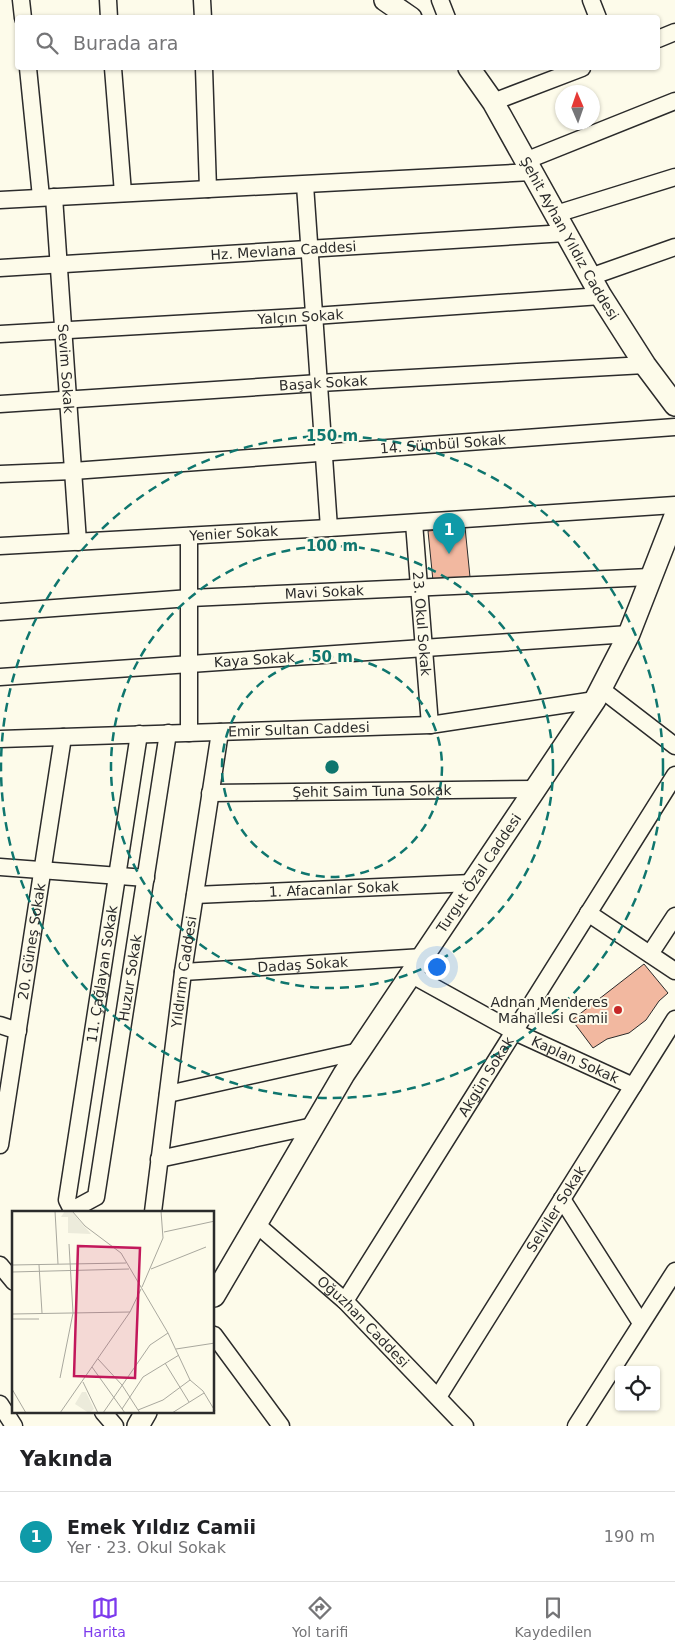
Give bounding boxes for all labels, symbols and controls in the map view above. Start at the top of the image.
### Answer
search box [15,15,660,70]
icon: search [33,29,61,57]
text: Burada ara [73,32,178,54]
north arrow [555,85,600,130]
street label: Şehit Ayhan Yıldız Caddesi [517,154,622,323]
street label: Hz. Mevlana Caddesi [210,238,357,263]
street label: Yalçın Sokak [256,306,345,327]
street label: Sevim Sokak [55,323,77,415]
street label: Başak Sokak [279,372,369,394]
text: 150 m [306,427,358,445]
street label: 14. Sümbül Sokak [379,431,507,457]
pin: 1 [433,513,465,554]
street label: Yenier Sokak [188,523,279,544]
text: 100 m [306,537,358,555]
street label: 23. Okul Sokak [410,571,434,677]
street label: Mavi Sokak [284,582,365,602]
text: 50 m [311,648,353,666]
street label: Kaya Sokak [213,649,296,670]
street label: Emir Sultan Caddesi [228,719,370,740]
centre of rings [323,758,341,776]
street label: Şehit Saim Tuna Sokak [292,782,452,800]
street label: Turgut Özal Caddesi [433,811,524,937]
street label: 1. Afacanlar Sokak [268,878,400,900]
street label: 20. Güneş Sokak [15,881,48,1001]
street label: 11. Çağlayan Sokak [83,903,121,1044]
street label: Yıldırım Caddesi [168,915,200,1030]
street label: Huzur Sokak [115,932,145,1023]
street label: Dadaş Sokak [257,954,349,975]
your location [424,954,450,980]
place label: Adnan Menderes Mahallesi Camii [491,994,608,1026]
marker: Adnan Menderes Mahallesi Camii [612,1004,624,1016]
street label: Akgün Sokak [455,1033,517,1119]
street label: Kaplan Sokak [529,1033,622,1087]
street label: Selviler Sokak [523,1162,589,1255]
inset map [12,1211,215,1414]
street label: Oğuzhan Caddesi [314,1273,412,1371]
map controls [615,1366,660,1411]
button: locate [615,1366,660,1411]
text: Yakında [20,1447,113,1471]
text: Emek Yıldız Camii [67,1516,256,1538]
text: 1 [30,1527,42,1546]
text: 190 m [604,1527,655,1546]
text: Yer · 23. Okul Sokak [67,1538,226,1557]
tab: Harita [83,1594,126,1640]
tab: Yol tarifi [292,1594,348,1640]
tab: Kaydedilen [514,1594,592,1640]

